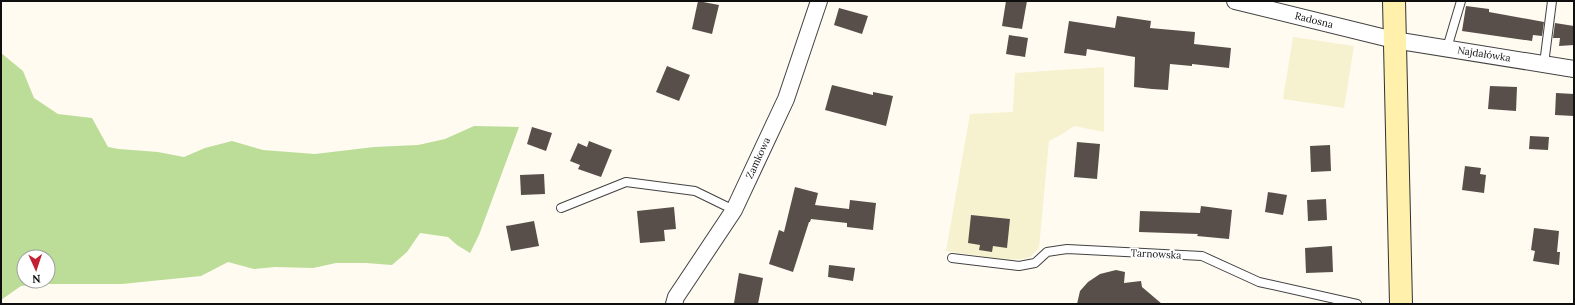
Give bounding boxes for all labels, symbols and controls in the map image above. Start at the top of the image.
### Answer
street label: Radosna [1293,9,1335,31]
street label: Najdałówka [1456,43,1512,65]
street label: Zamkowa [743,135,773,181]
street label: Tarnowska [1130,246,1182,262]
north arrow [16,249,56,289]
text: N [31,272,41,286]

